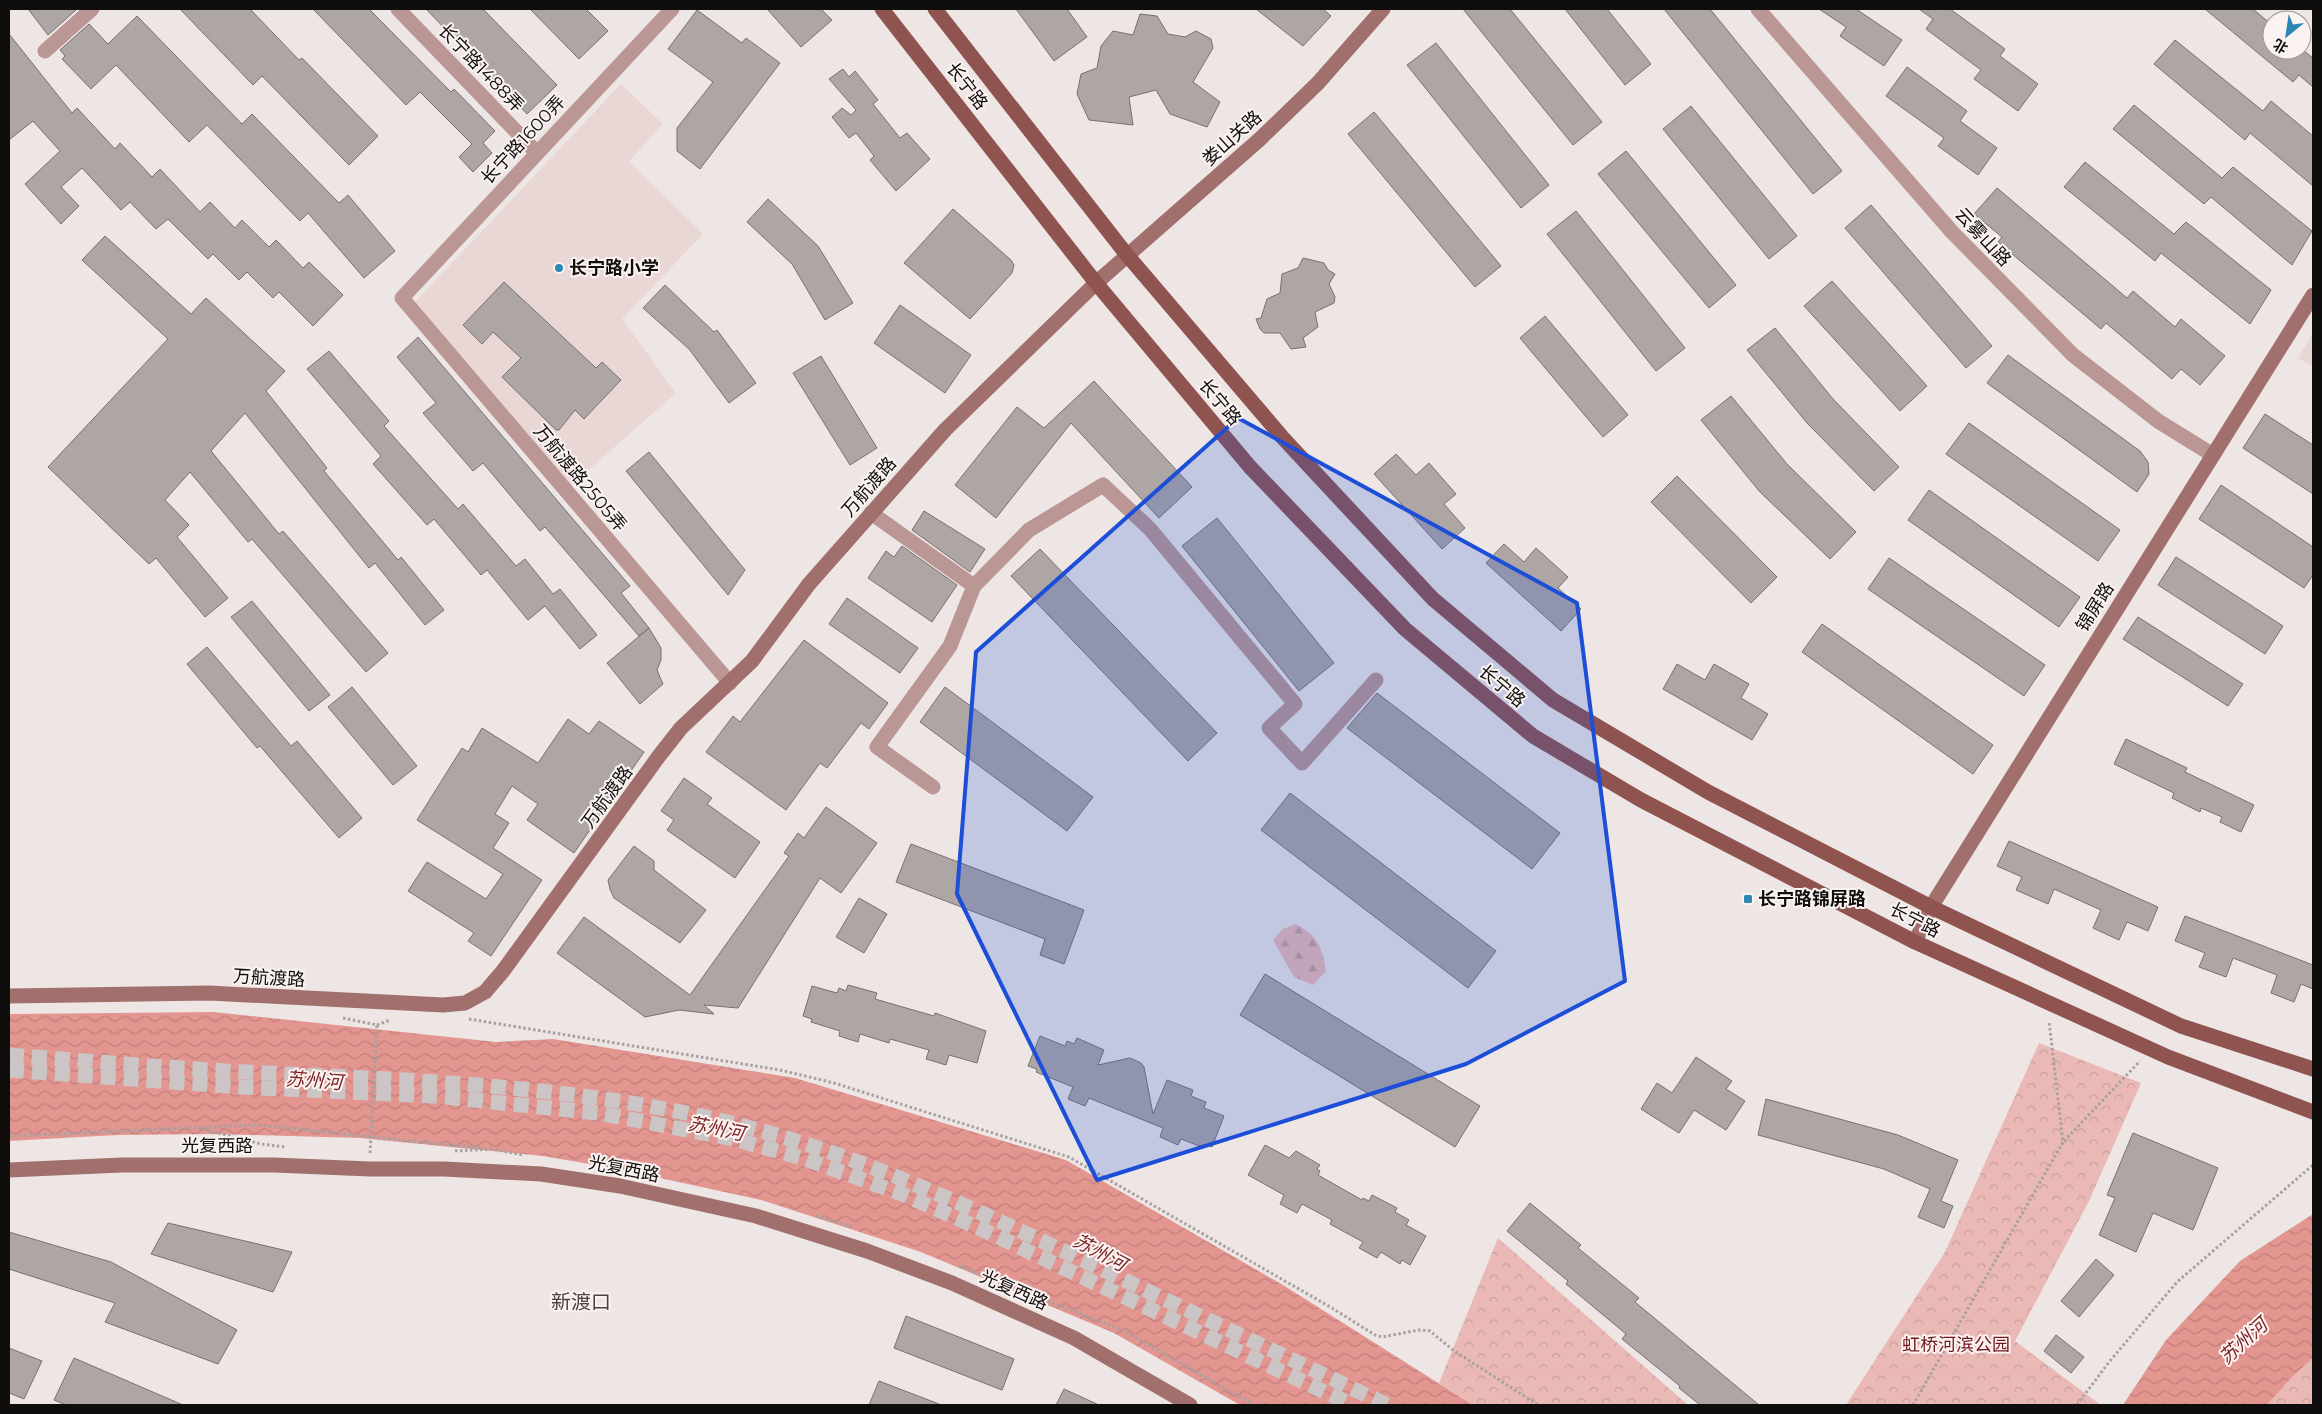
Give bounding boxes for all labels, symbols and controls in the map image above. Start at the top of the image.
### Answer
north arrow [2262,10,2312,60]
street label: 长宁路1488弄 [434,20,528,116]
text: 北 [2270,35,2291,58]
street label: 长宁路 [942,58,992,114]
street label: 长宁路1600弄 [476,91,570,189]
street label: 娄山关路 [1198,106,1266,170]
street label: 云雾山路 [1950,203,2016,271]
place label: 长宁路小学 [569,257,659,279]
marker: 长宁路小学 [553,262,565,274]
street label: 长宁路 [1194,374,1246,430]
street label: 万航渡路2505弄 [529,420,631,536]
street label: 万航渡路 [837,453,901,521]
street label: 锦屏路 [2071,578,2119,636]
street label: 长宁路 [1474,660,1530,712]
street label: 万航渡路 [577,761,637,833]
place label: 长宁路锦屏路 [1758,888,1866,910]
marker: 长宁路锦屏路 [1742,893,1754,905]
street label: 长宁路 [1886,898,1944,942]
street label: 万航渡路 [232,965,306,991]
water label: 苏州河 [285,1067,347,1094]
water label: 苏州河 [686,1112,750,1146]
street label: 光复西路 [181,1135,253,1157]
street label: 光复西路 [587,1151,661,1187]
water label: 苏州河 [1069,1229,1134,1278]
street label: 光复西路 [977,1265,1051,1315]
district label: 新渡口 [551,1290,611,1314]
water label: 苏州河 [2214,1311,2275,1369]
park label: 虹桥河滨公园 [1902,1334,2010,1356]

